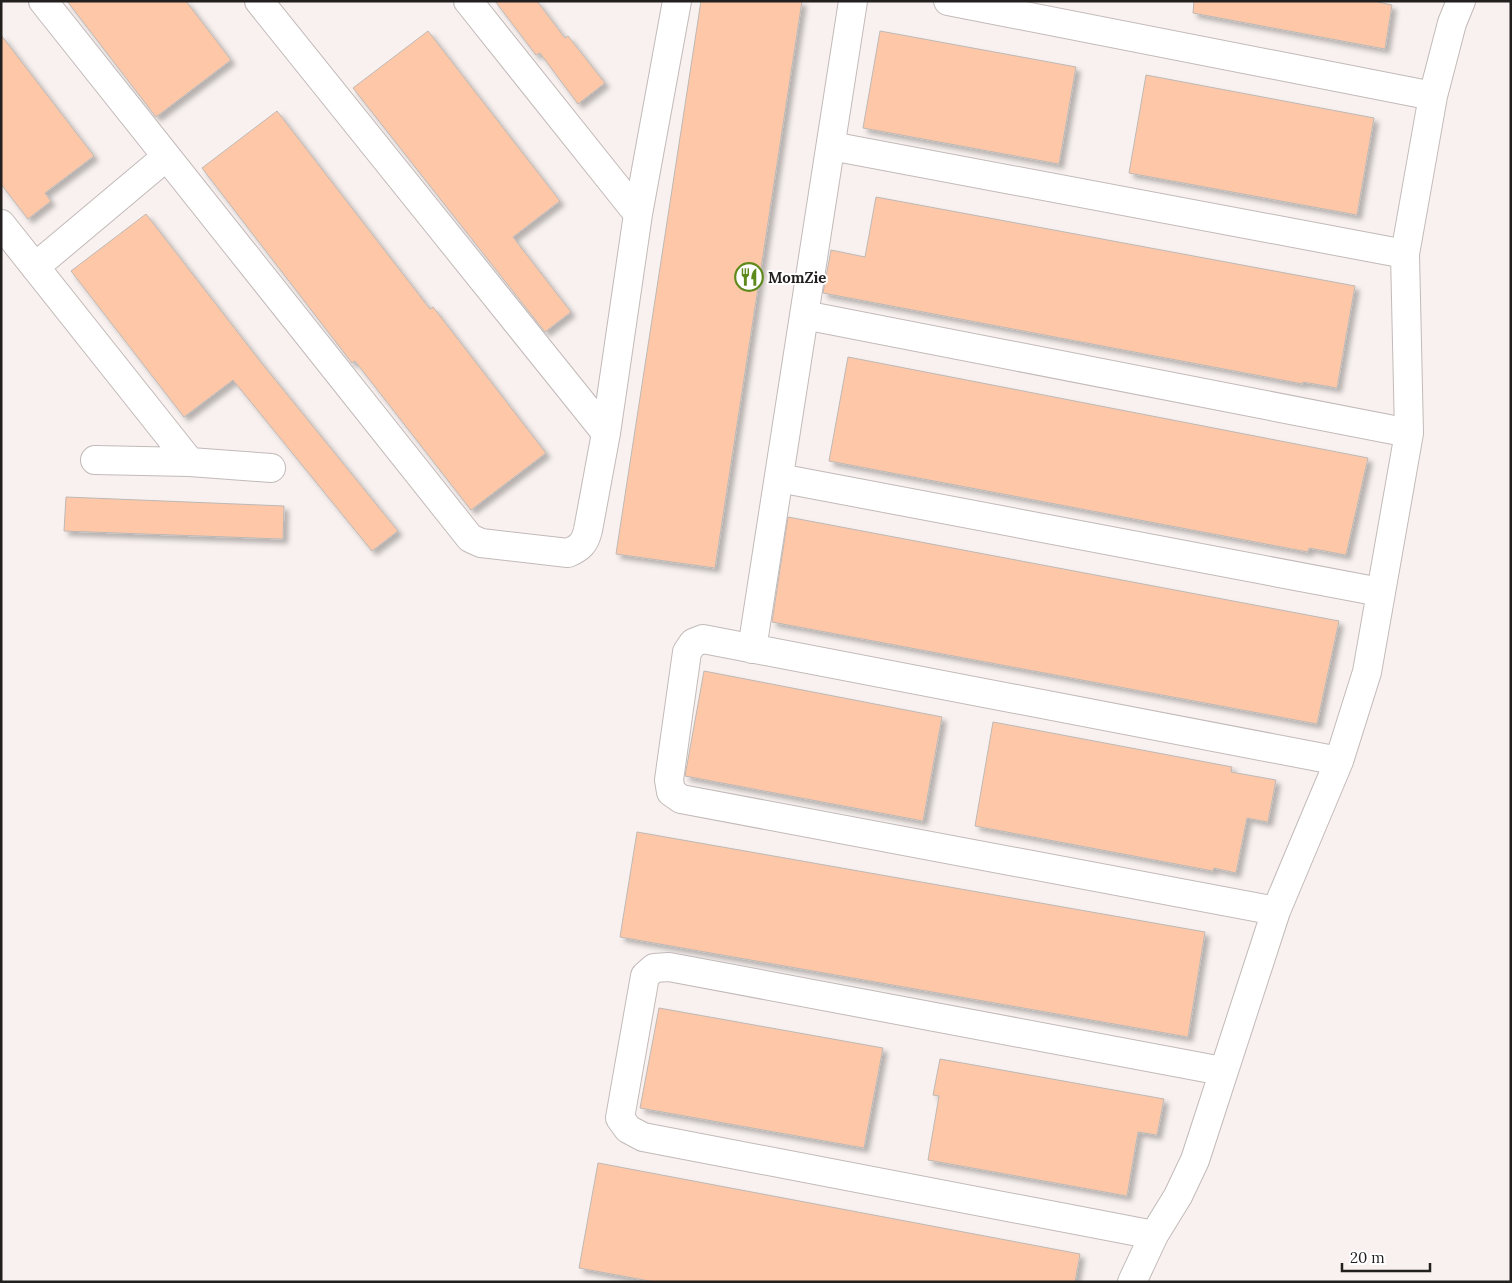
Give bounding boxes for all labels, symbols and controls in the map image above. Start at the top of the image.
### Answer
restaurant icon: MomZie [734,262,764,292]
place label: MomZie [768,268,826,287]
scale bar [1342,1240,1430,1272]
text: 20 m [1350,1248,1385,1267]

